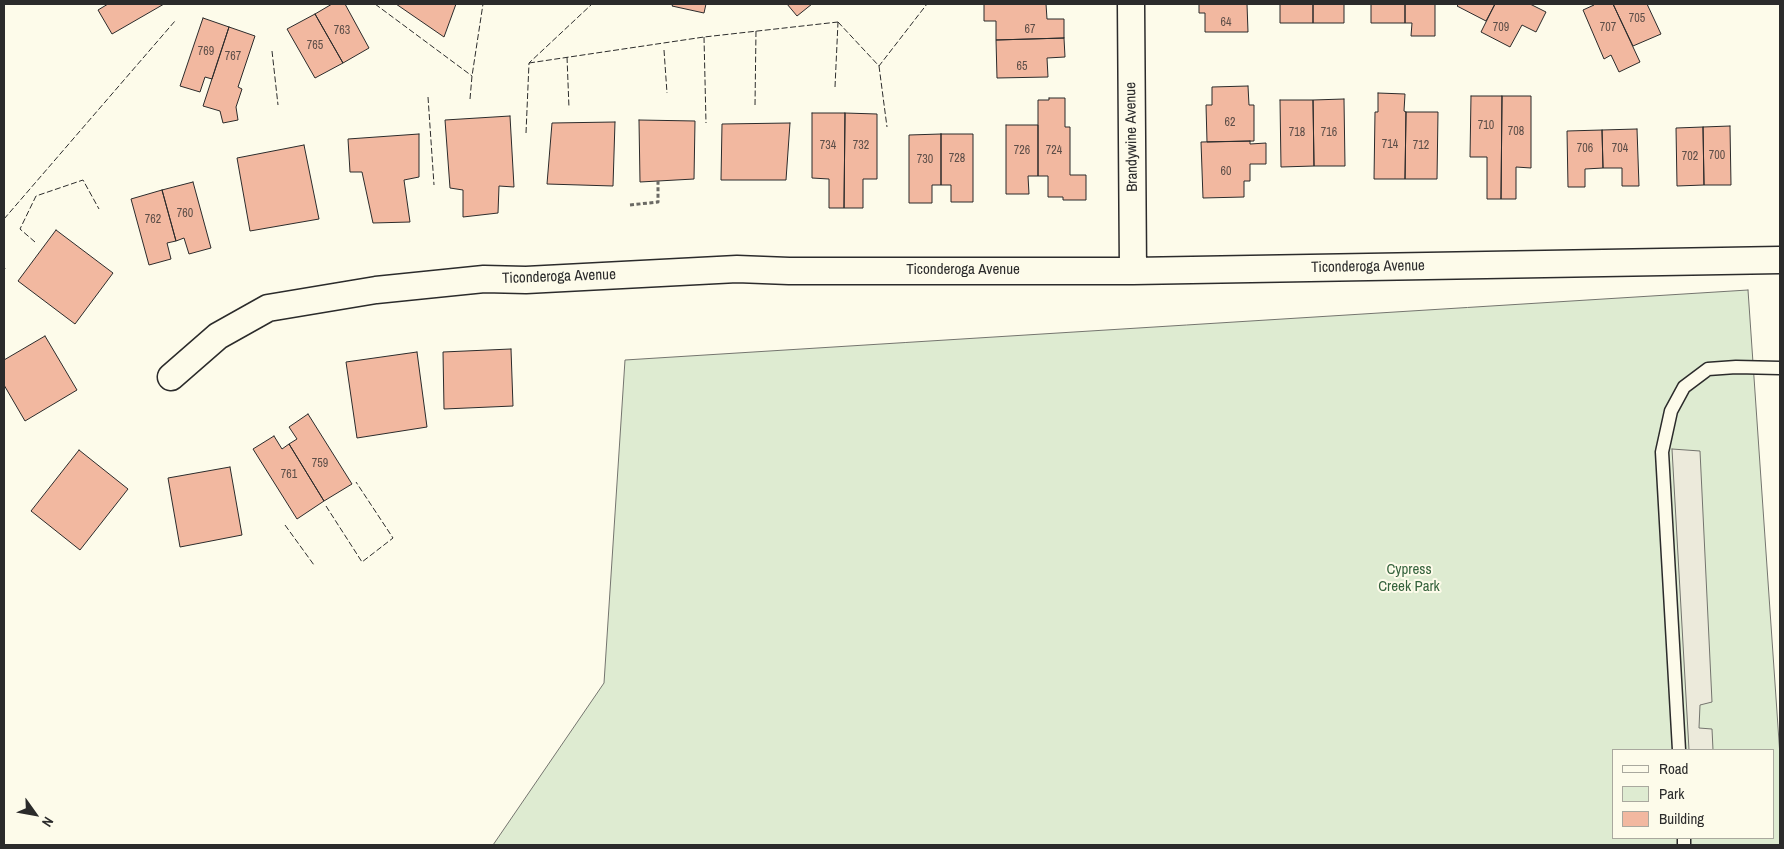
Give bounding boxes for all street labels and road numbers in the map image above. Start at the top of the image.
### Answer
street label: Brandywine Avenue [1122,82,1142,192]
street label: Ticonderoga Avenue [1311,257,1425,277]
street label: Ticonderoga Avenue [906,261,1020,279]
street label: Ticonderoga Avenue [502,266,616,288]

